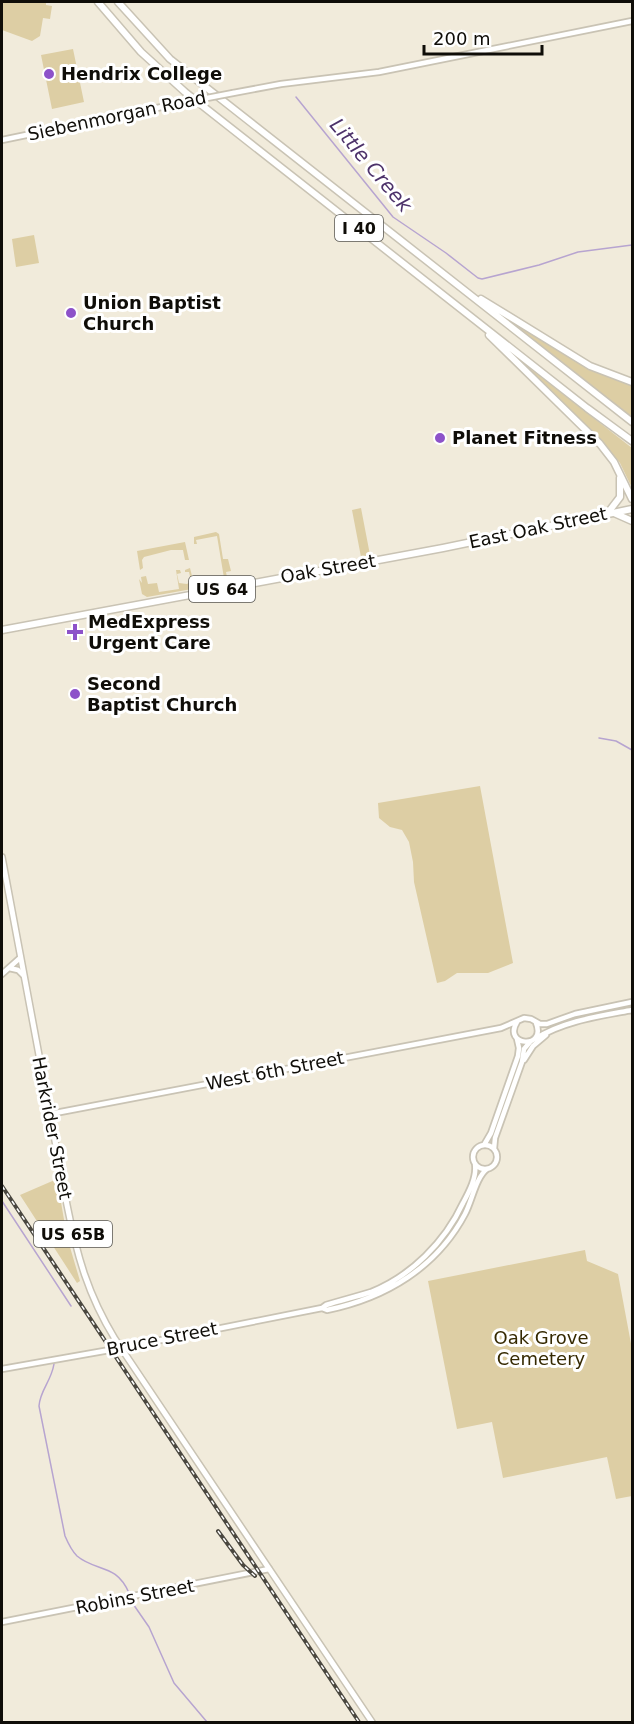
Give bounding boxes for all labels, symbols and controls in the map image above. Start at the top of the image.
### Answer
scale bar [424,18,542,56]
text: 200 m [433,28,491,49]
place label: Hendrix College [61,63,222,84]
marker: Hendrix College [42,67,56,81]
street label: Siebenmorgan Road [26,86,208,145]
water label: Little Creek [325,113,418,218]
road number: I 40 [335,215,383,241]
place label: Union Baptist Church [83,292,221,334]
marker: Union Baptist Church [64,306,78,320]
place label: Planet Fitness [452,427,597,448]
marker: Planet Fitness [433,431,447,445]
street label: East Oak Street [467,503,609,552]
street label: Oak Street [279,550,377,587]
road number: US 64 [189,576,255,602]
place label: MedExpress Urgent Care [88,611,211,653]
marker: MedExpress Urgent Care [66,623,84,641]
place label: Second Baptist Church [87,673,237,715]
marker: Second Baptist Church [68,687,82,701]
street label: West 6th Street [204,1047,346,1094]
street label: Harkrider Street [28,1055,77,1201]
road number: US 65B [34,1221,112,1247]
street label: Bruce Street [105,1317,219,1360]
park label: Oak Grove Cemetery [493,1327,589,1369]
street label: Robins Street [74,1575,196,1618]

